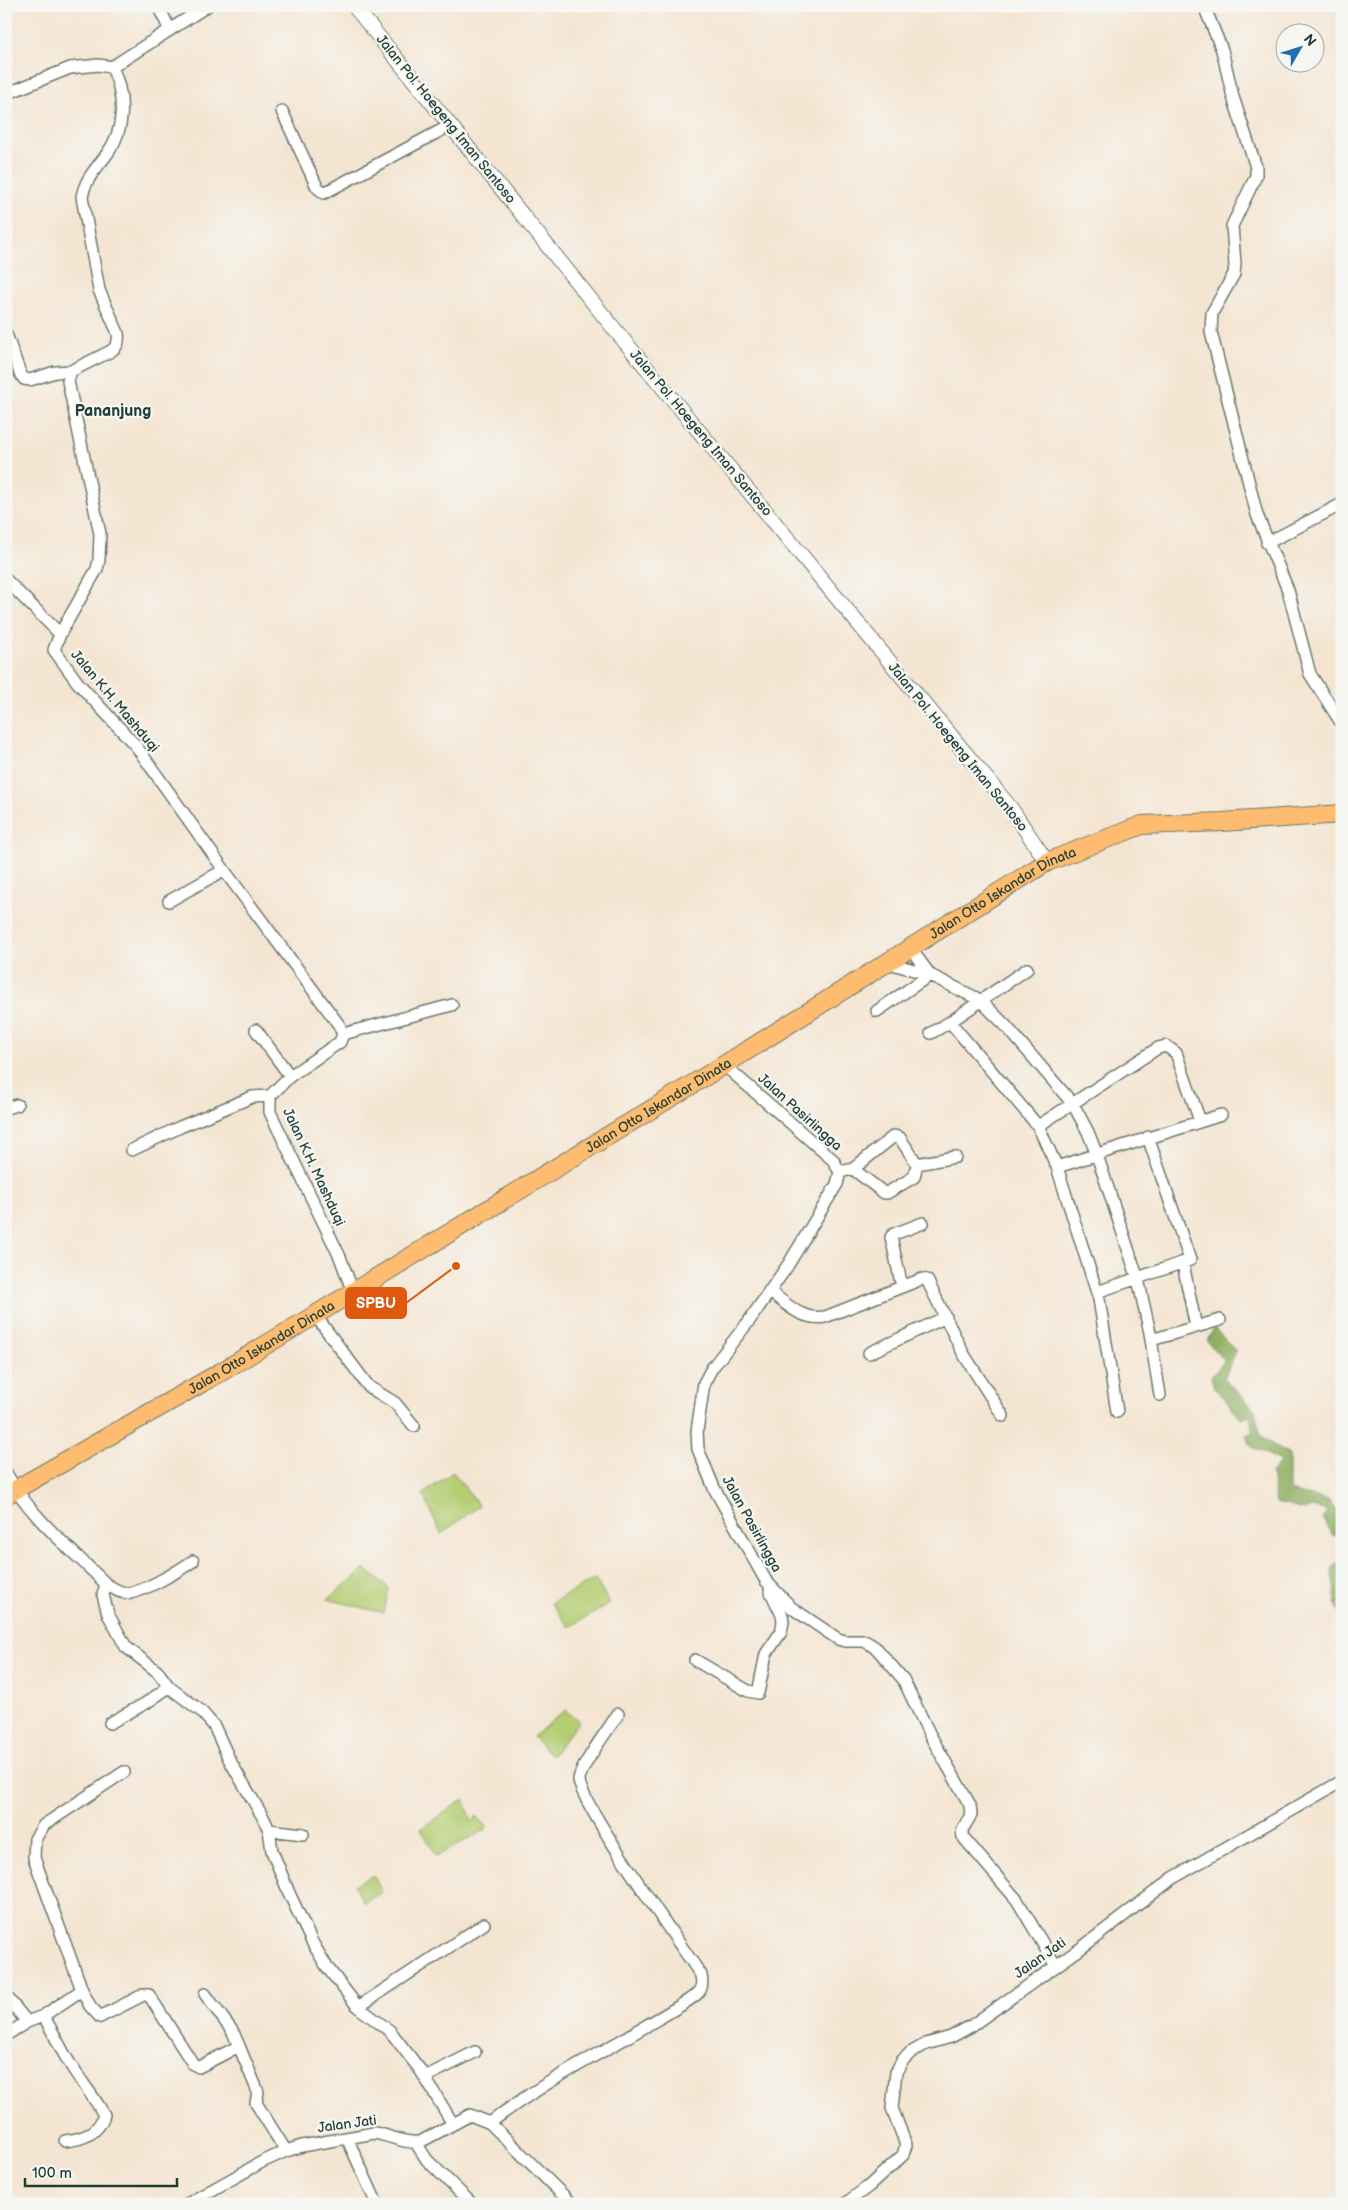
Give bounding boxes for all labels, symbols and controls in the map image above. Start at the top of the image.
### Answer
north arrow [1276,22,1326,72]
street label: Jalan Pol. Hoegeng Iman Santoso [373,31,519,207]
text: N [1300,31,1320,50]
street label: Jalan Pol. Hoegeng Iman Santoso [626,346,776,520]
district label: Pananjung [75,402,151,421]
street label: Jalan K.H. Mashduqi [67,646,163,756]
street label: Jalan Pol. Hoegeng Iman Santoso [885,659,1031,835]
street label: Jalan Otto Iskandar Dinata [926,843,1079,942]
street label: Jalan Otto Iskandar Dinata [582,1054,735,1156]
street label: Jalan Pasirlingga [754,1070,846,1154]
street label: Jalan K.H. Mashduqi [279,1105,349,1229]
callout: SPBU [346,1288,406,1318]
text: SPBU [356,1294,396,1313]
street label: Jalan Otto Iskandar Dinata [185,1297,338,1398]
street label: Jalan Pasirlingga [719,1473,786,1575]
street label: Jalan Jati [1011,1934,1069,1982]
street label: Jalan Jati [316,2111,378,2137]
scale bar [25,2155,178,2187]
text: 100 m [32,2164,72,2183]

